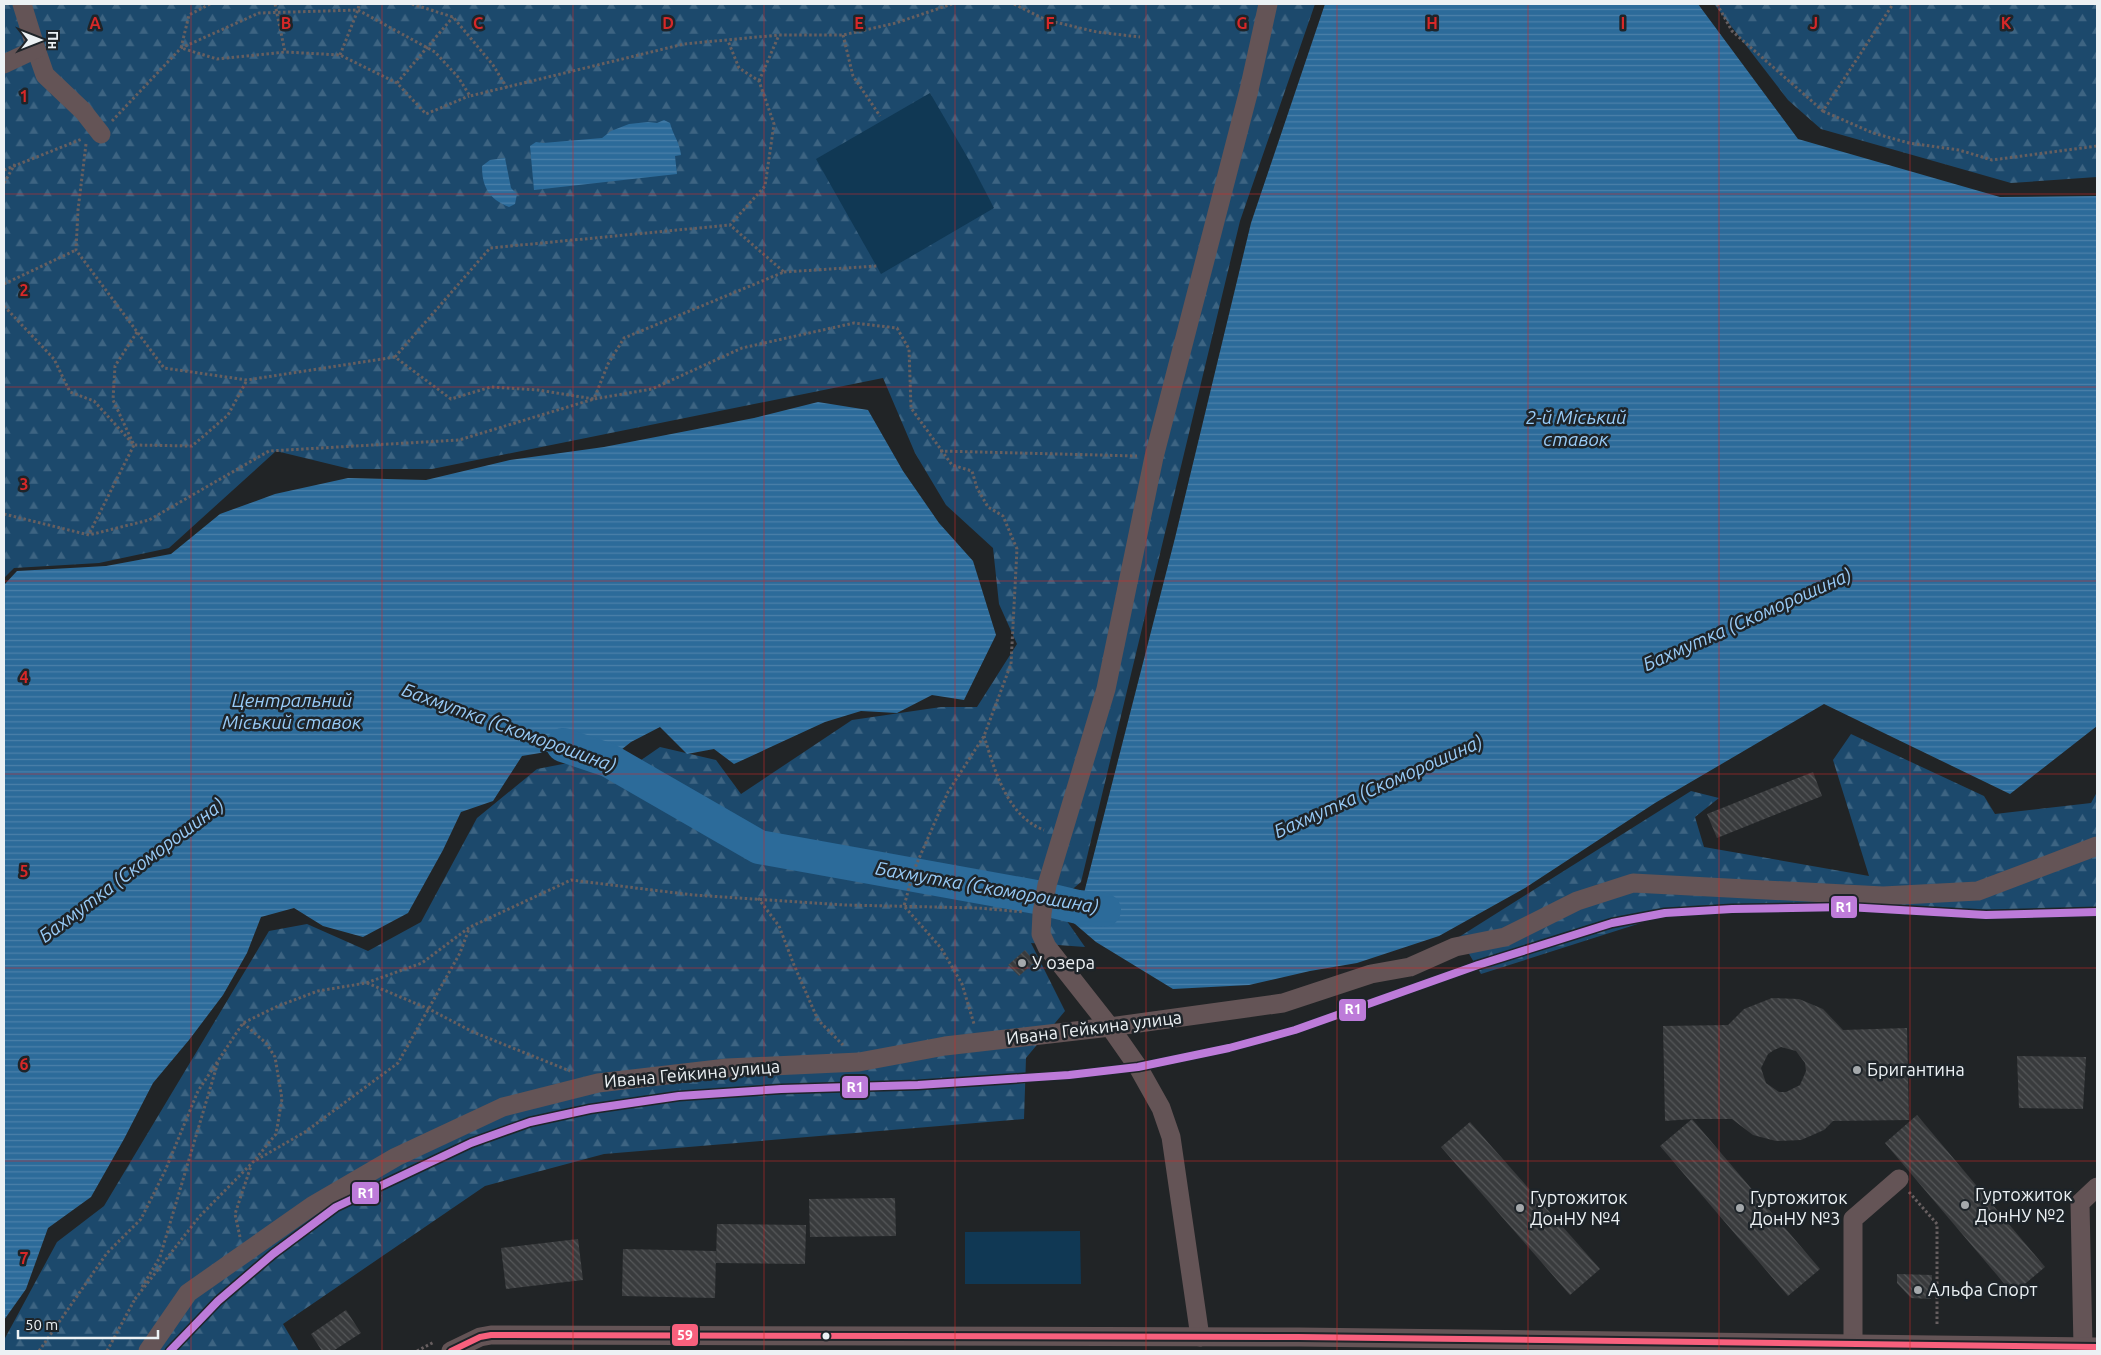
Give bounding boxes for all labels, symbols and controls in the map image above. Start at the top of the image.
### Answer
text: A [89,14,101,32]
text: B [281,14,291,32]
text: C [473,14,483,32]
text: D [662,14,674,32]
text: E [854,14,864,32]
text: F [1046,14,1055,32]
text: G [1236,14,1248,32]
text: H [1426,14,1438,32]
text: I [1621,14,1625,32]
text: J [1810,14,1818,32]
text: K [2001,14,2012,32]
north arrow [15,15,65,65]
text: Пн [45,31,61,49]
text: 1 [19,87,29,105]
text: 2 [19,281,29,299]
water label: 2-й Міський ставок [1526,406,1626,450]
text: 3 [19,475,29,493]
water label: Бахмутка (Скоморошина) [1639,563,1855,675]
text: 4 [19,668,29,686]
water label: Бахмутка (Скоморошина) [399,678,619,776]
water label: Центральний Міський ставок [222,689,362,733]
water label: Бахмутка (Скоморошина) [1270,730,1486,842]
water label: Бахмутка (Скоморошина) [34,793,228,947]
water label: Бахмутка (Скоморошина) [874,857,1100,917]
text: 5 [19,862,29,880]
line badge: R1 [1830,895,1858,919]
text: R1 [1835,899,1853,915]
place label: У озера [1032,952,1095,972]
marker: У озера [1016,957,1028,969]
line badge: R1 [1338,998,1367,1022]
text: R1 [1344,1001,1362,1017]
street label: Ивана Гейкина улица [1005,1006,1183,1048]
text: 6 [19,1055,29,1073]
street label: Ивана Гейкина улица [603,1055,781,1091]
place label: Бригантина [1867,1059,1965,1079]
marker: Бригантина [1851,1064,1863,1076]
line badge: R1 [841,1075,869,1099]
text: R1 [846,1079,864,1095]
line badge: R1 [351,1181,380,1205]
place label: Гуртожиток ДонНУ №2 [1975,1184,2072,1225]
text: R1 [357,1185,375,1201]
place label: Гуртожиток ДонНУ №4 [1530,1187,1627,1228]
place label: Гуртожиток ДонНУ №3 [1750,1187,1847,1228]
marker: Гуртожиток ДонНУ №2 [1959,1199,1971,1211]
marker: Гуртожиток ДонНУ №4 [1514,1202,1526,1214]
marker: Гуртожиток ДонНУ №3 [1734,1202,1746,1214]
text: 7 [19,1249,29,1267]
place label: Альфа Спорт [1928,1279,2037,1299]
marker: Альфа Спорт [1912,1284,1924,1296]
scale bar [18,1308,158,1340]
text: 50 m [25,1316,58,1333]
line badge: 59 [671,1323,699,1347]
text: 59 [677,1327,693,1343]
unlabelled marker [821,1331,831,1341]

